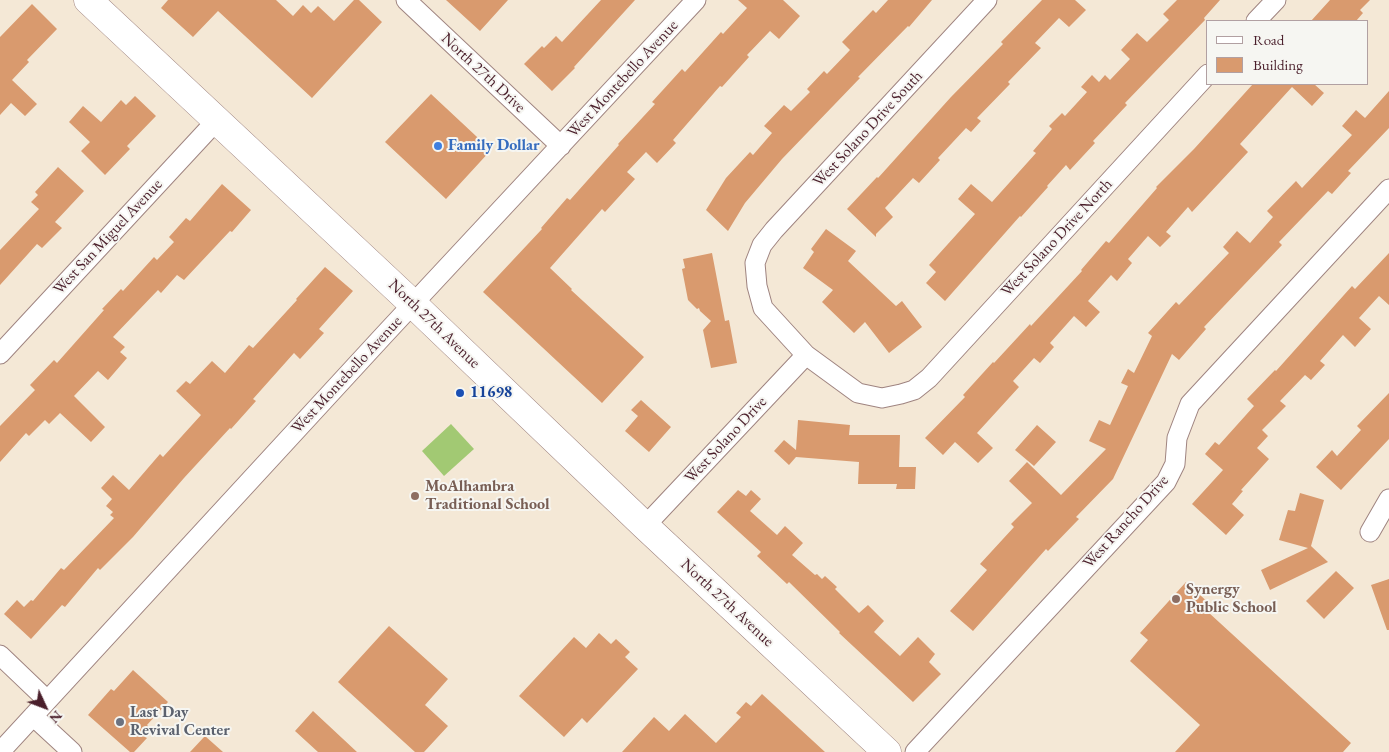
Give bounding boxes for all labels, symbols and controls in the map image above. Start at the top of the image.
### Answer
street label: West Montebello Avenue [564,16,682,142]
legend [1206,20,1369,85]
street label: North 27th Drive [437,29,529,117]
text: Road [1253,30,1284,49]
text: Building [1253,55,1303,74]
street label: West Solano Drive South [809,67,927,191]
place label: Family Dollar [448,136,540,156]
marker: Family Dollar [432,140,444,152]
street label: West San Miguel Avenue [49,175,167,299]
street label: West Solano Drive North [997,175,1117,301]
street label: North 27th Avenue [384,275,484,373]
street label: West Montebello Avenue [288,312,406,438]
place label: 11698 [470,383,512,403]
marker: 11698 [454,387,466,399]
street label: West Solano Drive [681,393,771,487]
street label: West Rancho Drive [1079,471,1173,573]
place label: MoAlhambra Traditional School [425,477,549,515]
marker: MoAlhambra Traditional School [409,490,421,502]
street label: North 27th Avenue [677,555,777,651]
place label: Synergy Public School [1186,580,1277,618]
marker: Synergy Public School [1170,593,1182,605]
north arrow [20,682,70,732]
place label: Last Day Revival Center [130,703,230,741]
text: N [46,707,66,728]
marker: Last Day Revival Center [114,716,126,728]

